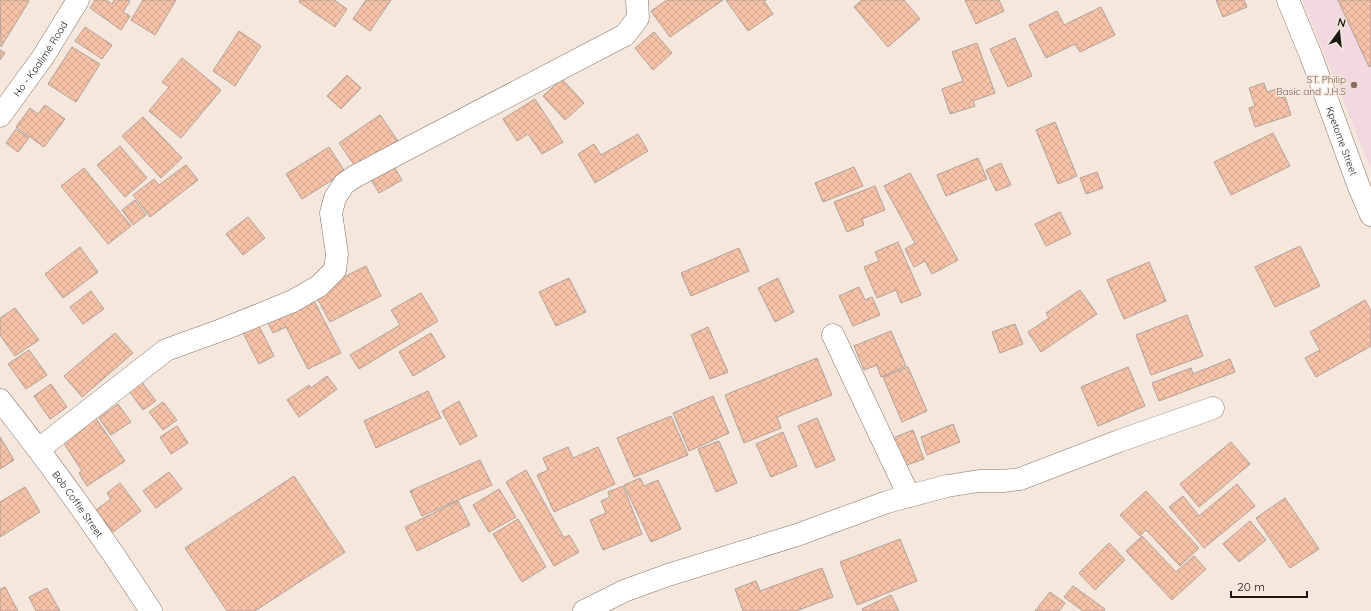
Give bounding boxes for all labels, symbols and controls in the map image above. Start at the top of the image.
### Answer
north arrow [1319,12,1359,52]
text: N [1336,15,1347,30]
street label: Ho - Kpalimé Road [10,19,70,99]
place label: ST. Philip Basic and J.H.S [1276,73,1346,98]
marker: ST. Philip Basic and J.H.S [1349,80,1359,90]
street label: Kpetome Street [1324,105,1361,178]
street label: Bob Coffie Street [50,468,107,540]
scale bar [1231,573,1307,599]
text: 20 m [1237,579,1265,594]

